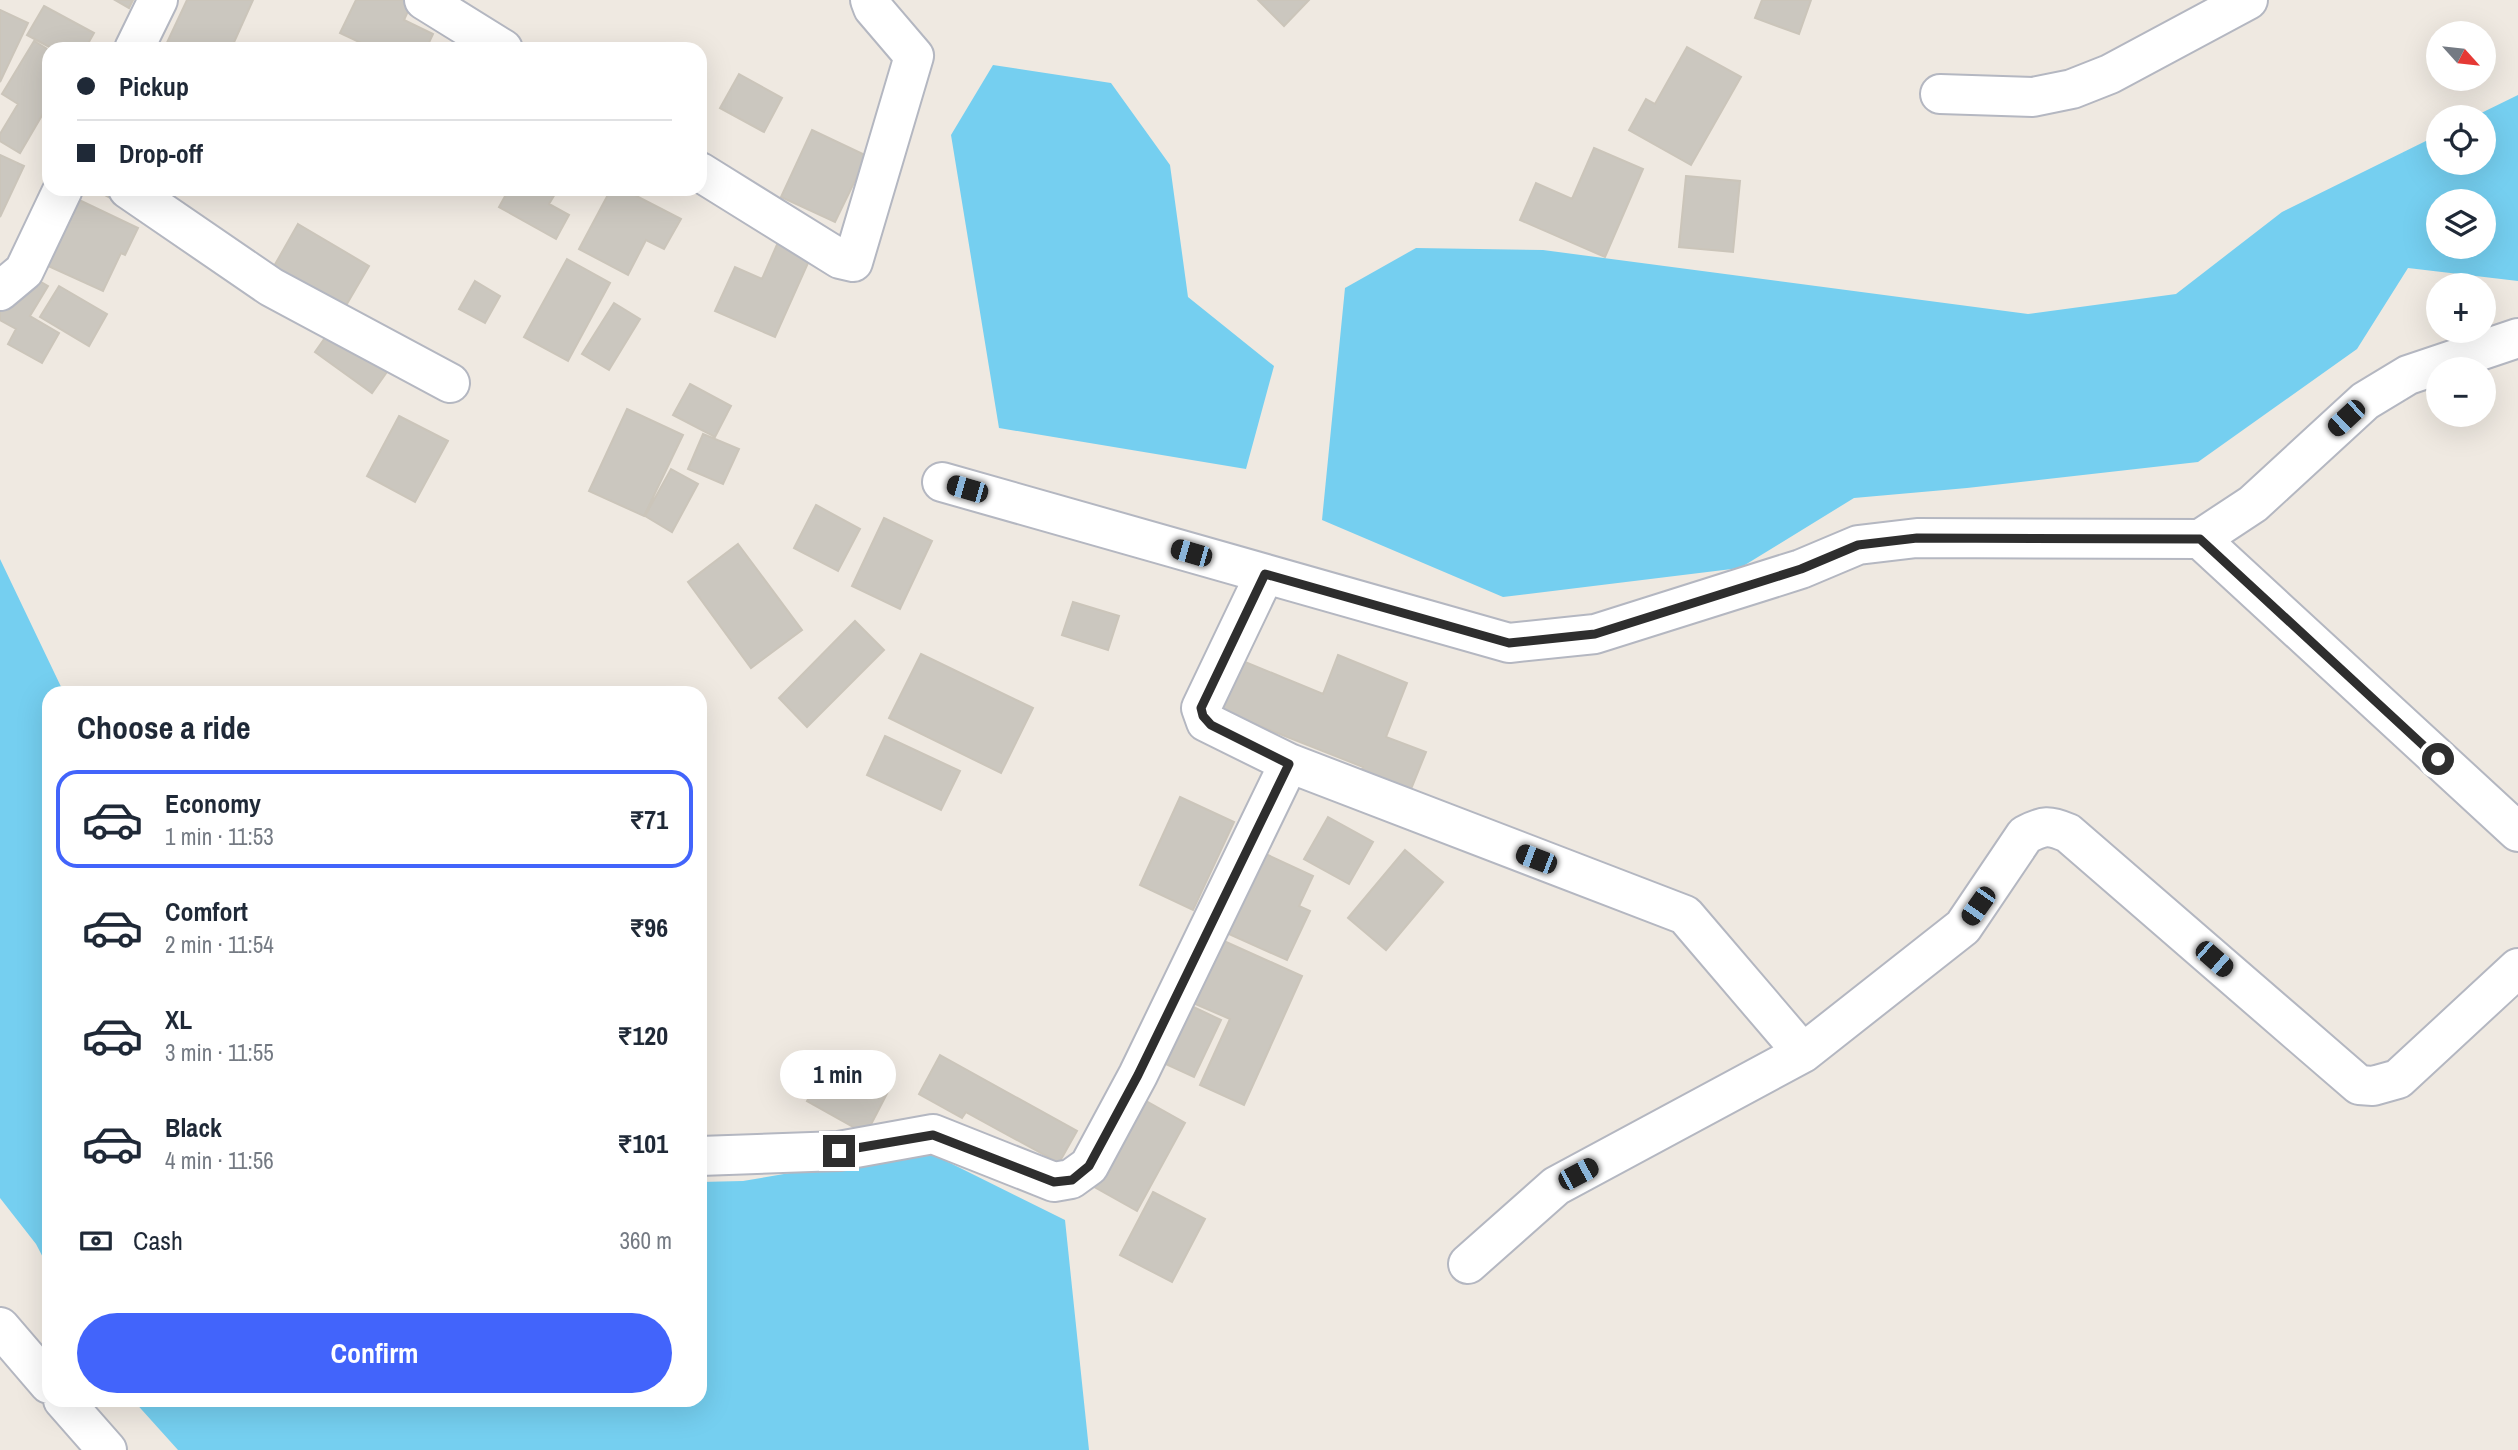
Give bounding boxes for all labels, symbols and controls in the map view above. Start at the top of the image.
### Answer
north arrow [2426,21,2496,91]
map controls [2426,21,2496,427]
text: Pickup [119,69,189,104]
button: locate [2426,105,2496,175]
text: Drop-off [119,136,203,171]
button: layers [2426,189,2496,259]
button: + [2426,273,2496,343]
button: − [2426,357,2496,427]
car [2324,396,2369,440]
car [944,473,991,505]
car [1168,537,1215,569]
text: Choose a ride [77,706,251,749]
route start [2422,743,2454,775]
text: Economy [165,786,261,821]
icon: car [81,788,144,851]
text: ₹71 [629,802,668,837]
text: 1 min · 11:53 [165,821,274,852]
car [1513,842,1560,876]
car [1958,883,1999,929]
text: Comfort [165,894,248,929]
icon: car [81,896,144,959]
text: ₹96 [629,910,668,945]
text: 2 min · 11:54 [165,929,274,960]
car [2192,937,2237,981]
text: XL [165,1002,192,1037]
icon: car [81,1004,144,1067]
text: ₹120 [617,1018,668,1053]
text: 3 min · 11:55 [165,1037,274,1068]
callout: 1 min [781,1050,897,1098]
text: 1 min [813,1059,863,1090]
text: Black [165,1110,222,1145]
icon: car [81,1112,144,1175]
text: ₹101 [617,1126,668,1161]
route end [823,1135,855,1167]
text: 4 min · 11:56 [165,1145,274,1176]
car [1555,1155,1602,1193]
icon: cash [77,1222,115,1260]
text: Cash [133,1223,183,1258]
text: 360 m [620,1225,672,1256]
button: Confirm [77,1313,672,1393]

